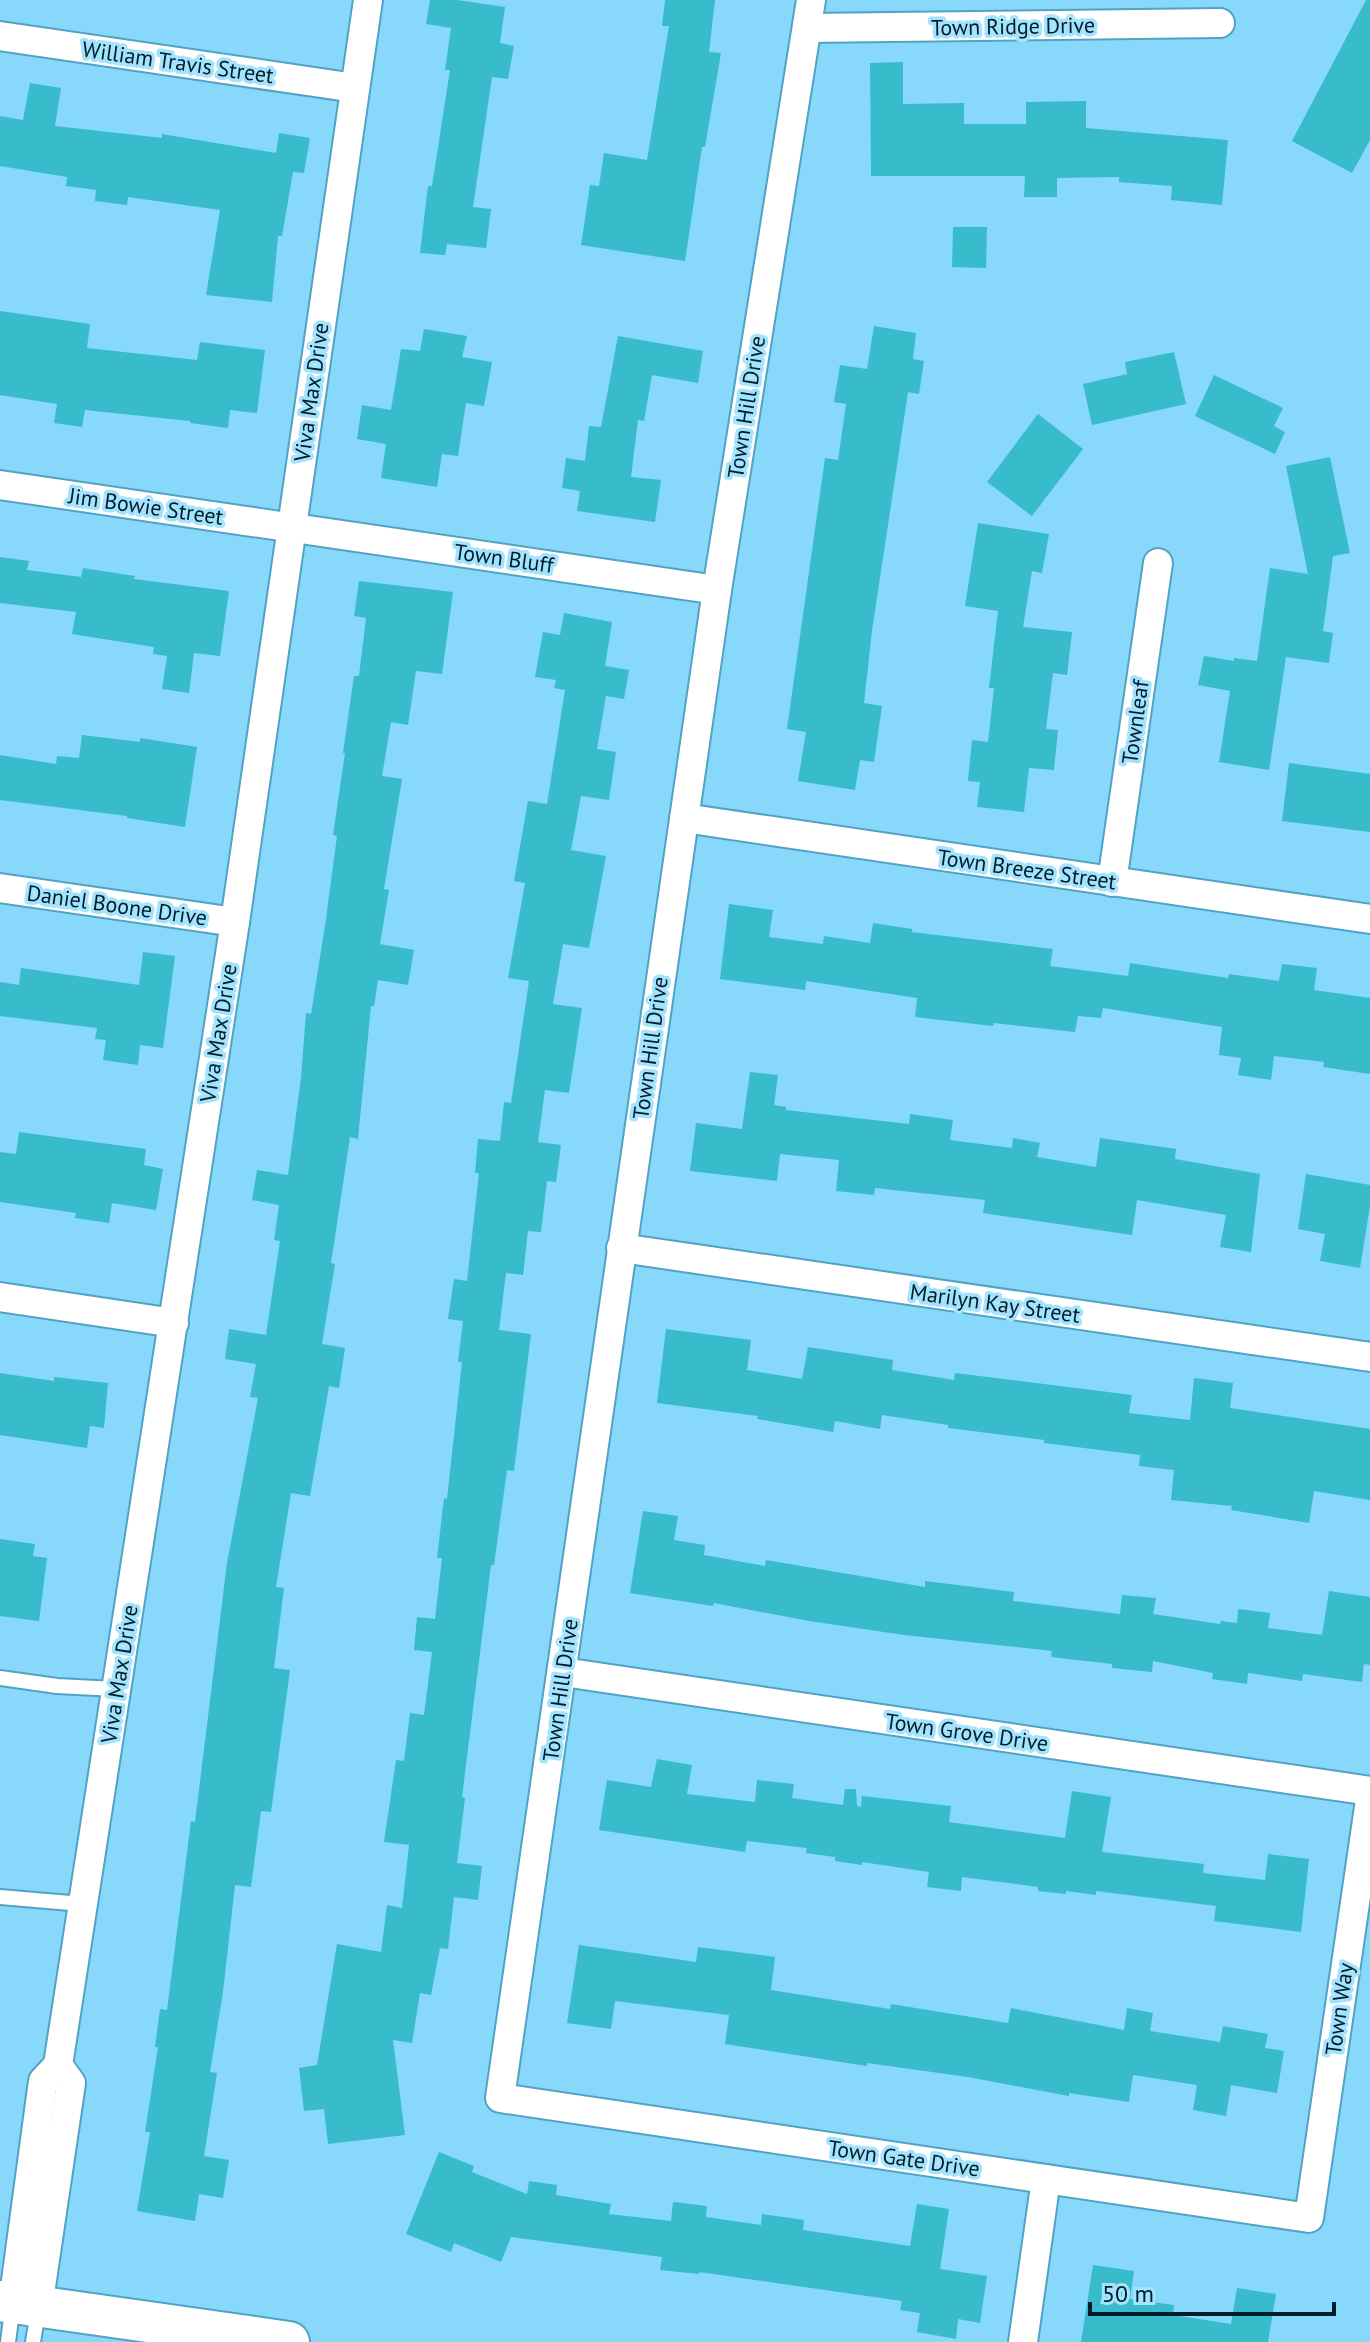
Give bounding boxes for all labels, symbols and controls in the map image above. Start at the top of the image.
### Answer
street label: Town Ridge Drive [931,11,1095,41]
street label: William Travis Street [81,35,276,89]
street label: Viva Max Drive [287,321,335,464]
street label: Town Hill Drive [721,334,771,480]
street label: Jim Bowie Street [66,481,226,531]
street label: Town Bluff [452,537,557,579]
street label: Townleaf [1115,677,1155,766]
street label: Town Breeze Street [936,843,1119,895]
street label: Daniel Boone Drive [25,879,209,931]
street label: Viva Max Drive [193,962,243,1105]
street label: Town Hill Drive [626,975,674,1121]
street label: Marilyn Kay Street [908,1277,1082,1329]
street label: Viva Max Drive [94,1603,144,1746]
street label: Town Hill Drive [536,1617,584,1763]
street label: Town Grove Drive [884,1707,1050,1757]
street label: Town Way [1319,1960,1359,2057]
street label: Town Gate Drive [826,2133,982,2183]
scale bar [1090,2266,1334,2316]
text: 50 m [1102,2278,1154,2309]

